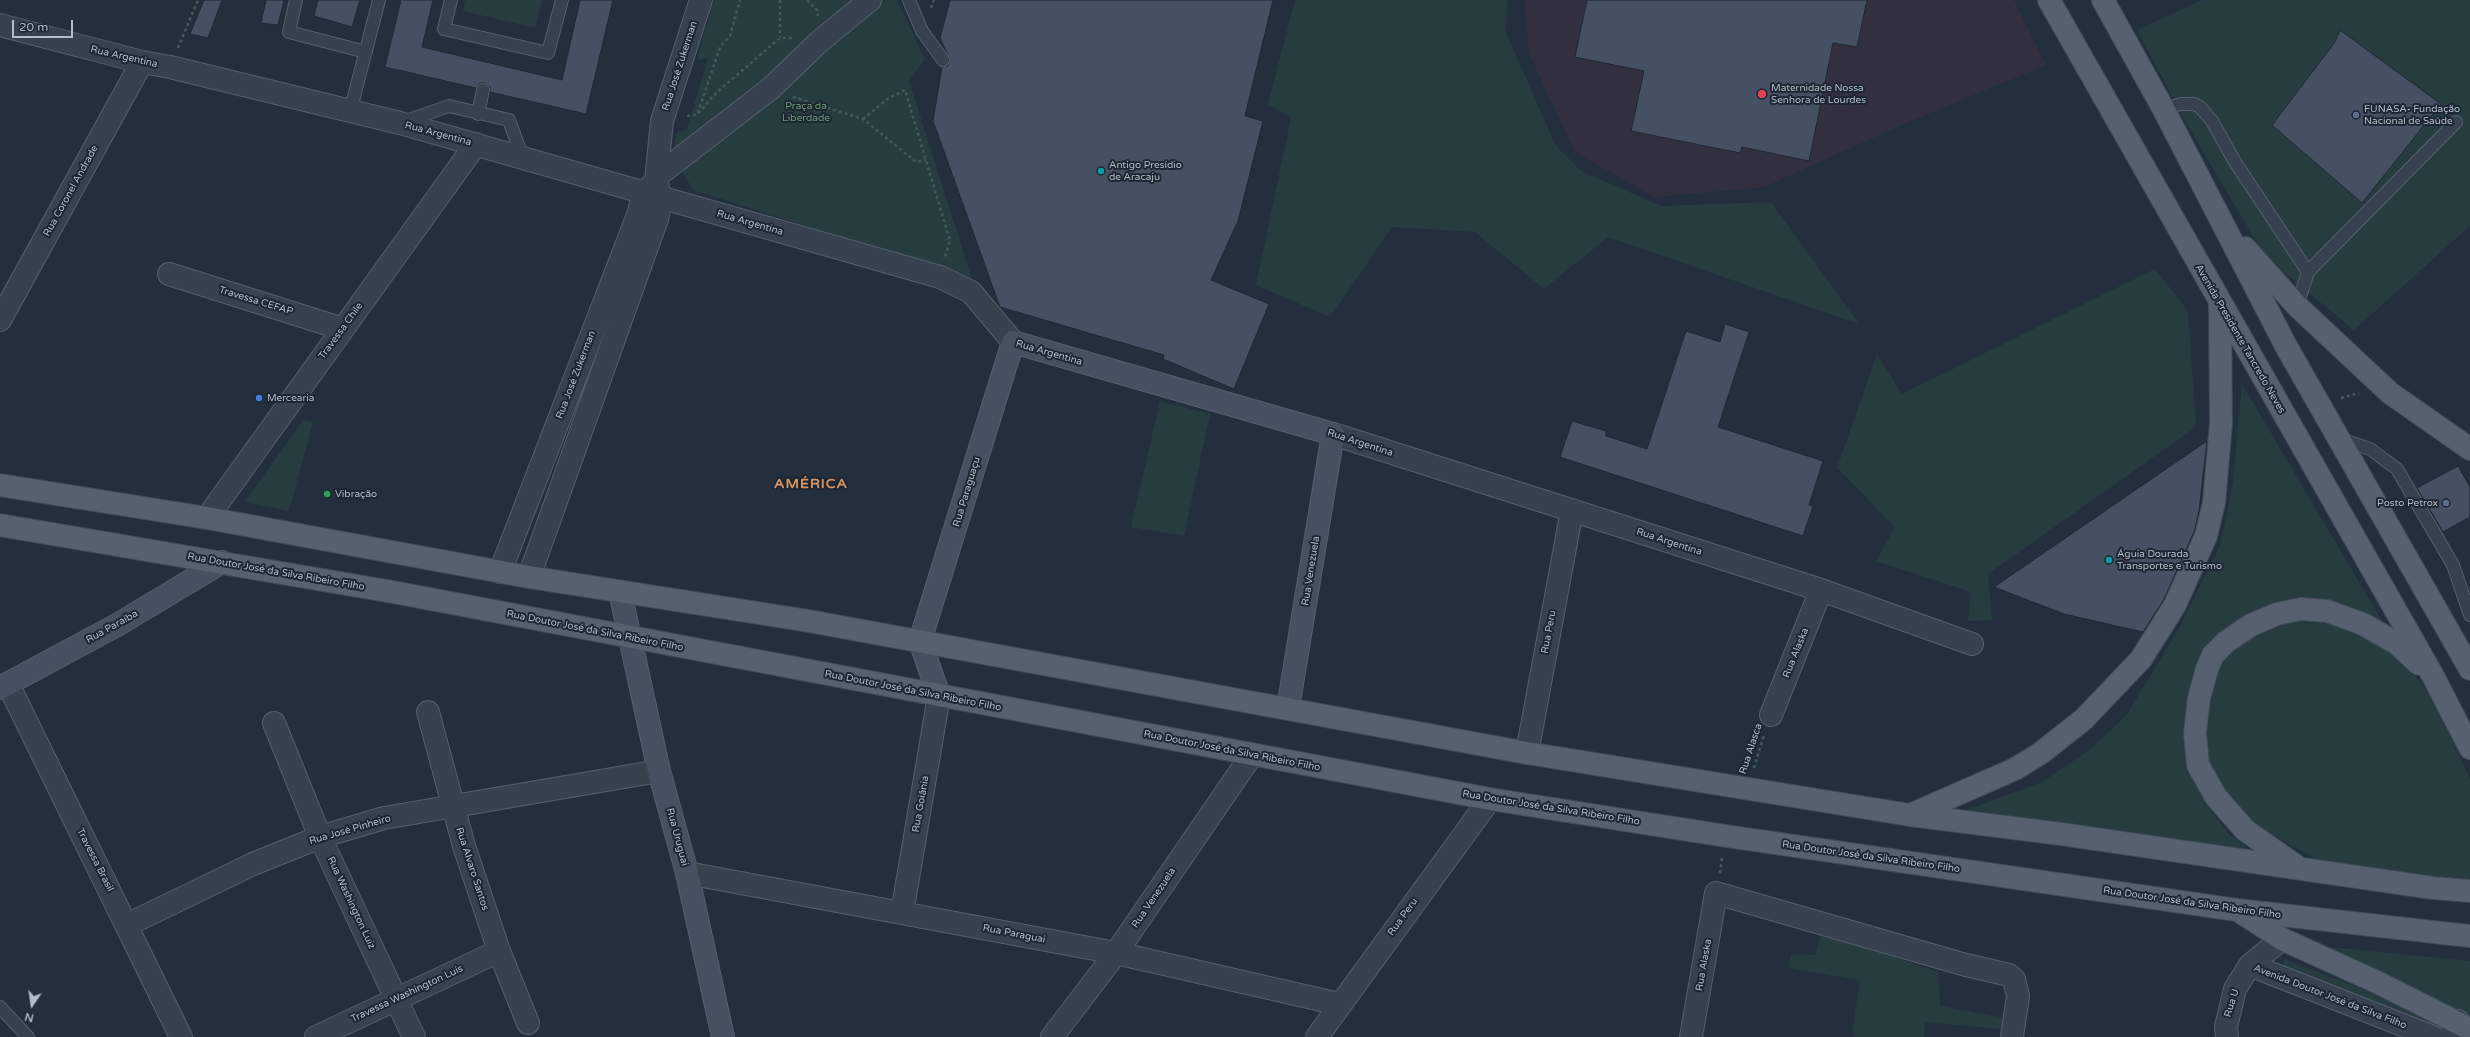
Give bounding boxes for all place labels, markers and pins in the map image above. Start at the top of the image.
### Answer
place label: Maternidade Nossa Senhora de Lourdes [1771,82,1866,106]
marker: Maternidade Nossa Senhora de Lourdes [1756,88,1768,100]
place label: FUNASA- Fundação Nacional de Saúde [2364,103,2460,126]
marker: FUNASA- Fundação Nacional de Saúde [2351,110,2361,120]
place label: Antigo Presídio de Aracaju [1109,159,1182,182]
marker: Antigo Presídio de Aracaju [1096,166,1106,176]
place label: Mercearia [267,392,314,404]
marker: Mercearia [254,393,264,403]
place label: Vibração [335,488,377,500]
marker: Vibração [322,489,332,499]
place label: Posto Petrox [2377,497,2438,509]
marker: Posto Petrox [2441,498,2451,508]
place label: Águia Dourada Transportes e Turismo [2117,548,2222,572]
marker: Águia Dourada Transportes e Turismo [2104,555,2114,565]

